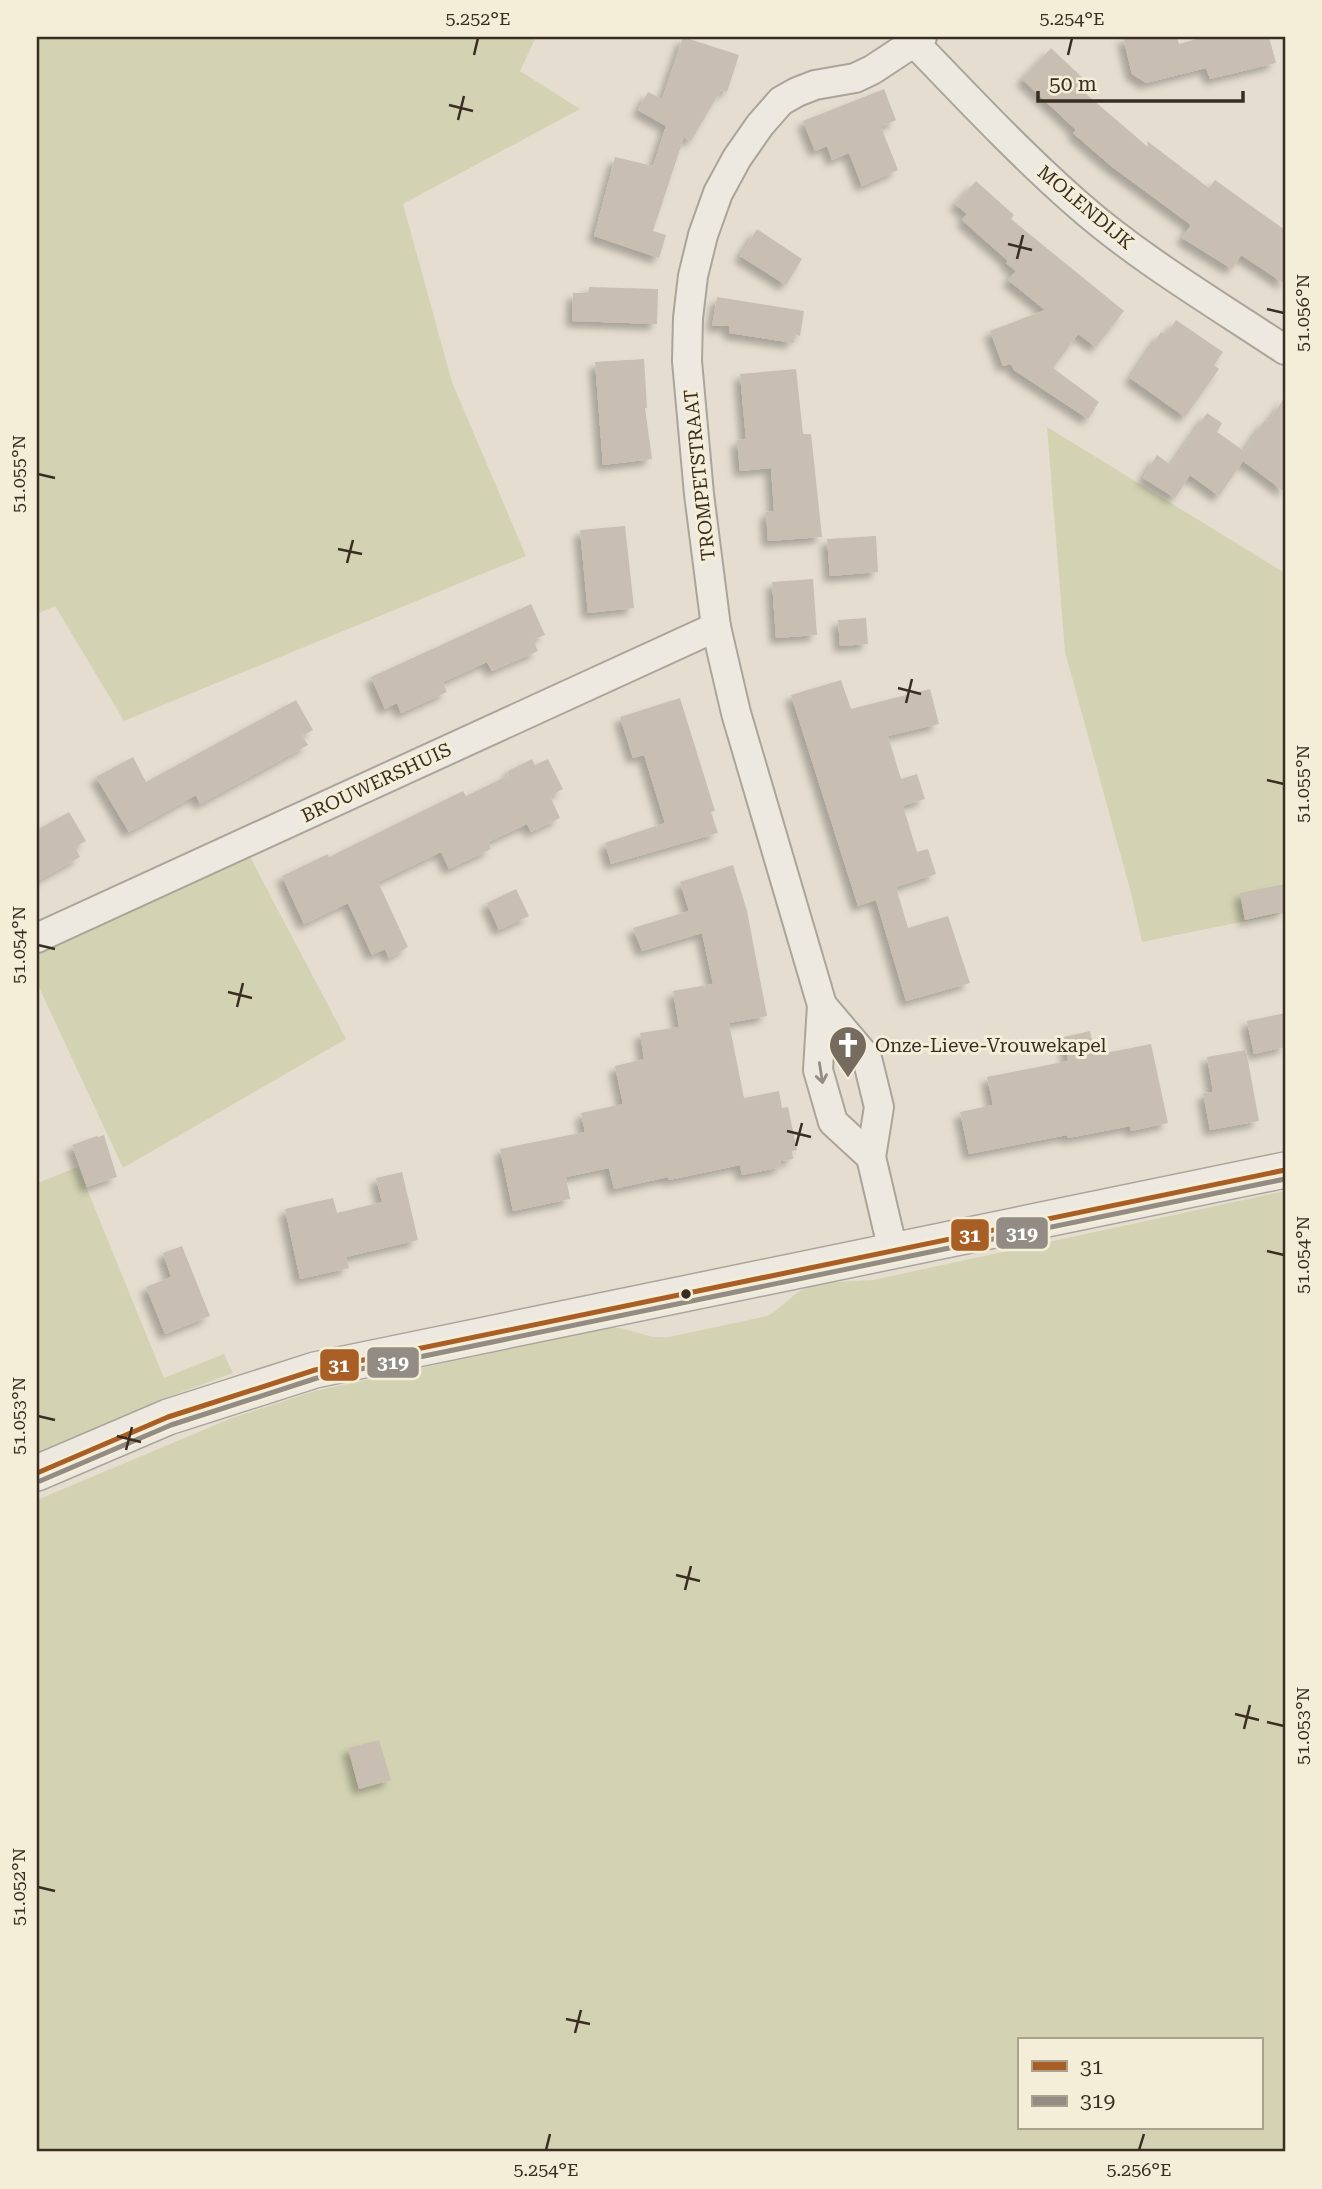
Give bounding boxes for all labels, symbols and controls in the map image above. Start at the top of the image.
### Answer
text: 5.252°E [445,8,511,29]
text: 5.254°E [1039,8,1105,29]
scale bar [1038,60,1243,104]
text: 50 m [1049,72,1097,96]
street label: MOLENDIJK [1033,160,1139,254]
text: 51.056°N [1292,274,1313,352]
street label: TROMPETSTRAAT [679,388,720,562]
text: 51.055°N [8,435,29,513]
street label: BROUWERSHUIS [298,738,455,827]
text: 51.055°N [1292,745,1313,823]
text: 51.054°N [8,906,29,984]
church icon: Onze-Lieve-Vrouwekapel [827,1024,869,1079]
place label: Onze-Lieve-Vrouwekapel [875,1034,1107,1057]
one-way arrow [814,1061,827,1084]
line badge: 319 [995,1216,1049,1250]
text: 51.054°N [1292,1216,1313,1294]
line badge: 31 [950,1218,990,1252]
text: 319 [1006,1222,1038,1245]
text: 31 [959,1224,981,1247]
unlabelled marker [679,1287,693,1301]
line badge: 319 [366,1346,420,1379]
line badge: 31 [319,1348,360,1382]
text: 319 [377,1351,409,1374]
text: 31 [328,1354,350,1377]
text: 51.053°N [8,1377,29,1455]
text: 51.053°N [1292,1687,1313,1765]
text: 51.052°N [8,1848,29,1926]
legend [1018,2038,1262,2130]
text: 31 [1080,2055,1104,2079]
text: 319 [1080,2089,1115,2113]
text: 5.254°E [513,2159,579,2180]
text: 5.256°E [1106,2159,1172,2180]

